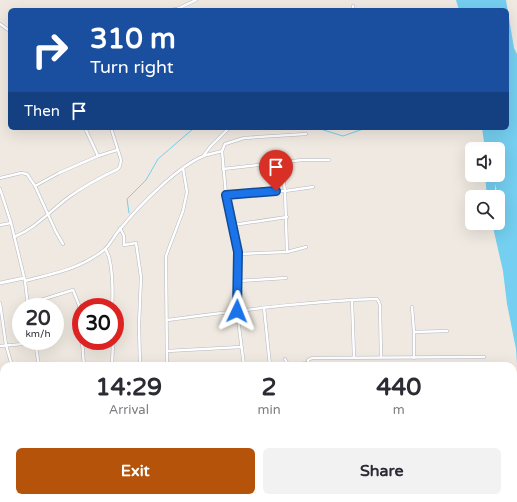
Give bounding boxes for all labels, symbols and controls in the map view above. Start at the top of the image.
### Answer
text: 310 m [90,22,176,56]
icon: right [24,24,76,76]
text: Turn right [90,56,174,78]
icon: arrive [68,100,90,122]
text: Then [24,102,60,120]
map controls [465,142,505,230]
button: sound [465,142,505,182]
pin [259,150,293,191]
icon: arrive [265,156,287,178]
button: search [465,190,505,230]
position arrow [216,290,258,332]
speed limit sign: 30 [72,298,124,350]
text: 20 [25,307,51,331]
text: km/h [25,328,51,340]
text: 14:29 [96,373,162,402]
text: 2 [262,373,277,402]
text: 440 [376,373,421,402]
text: Arrival [109,402,149,418]
text: min [258,402,281,418]
text: m [393,402,405,418]
button: Exit [16,448,255,494]
button: Share [263,448,501,494]

